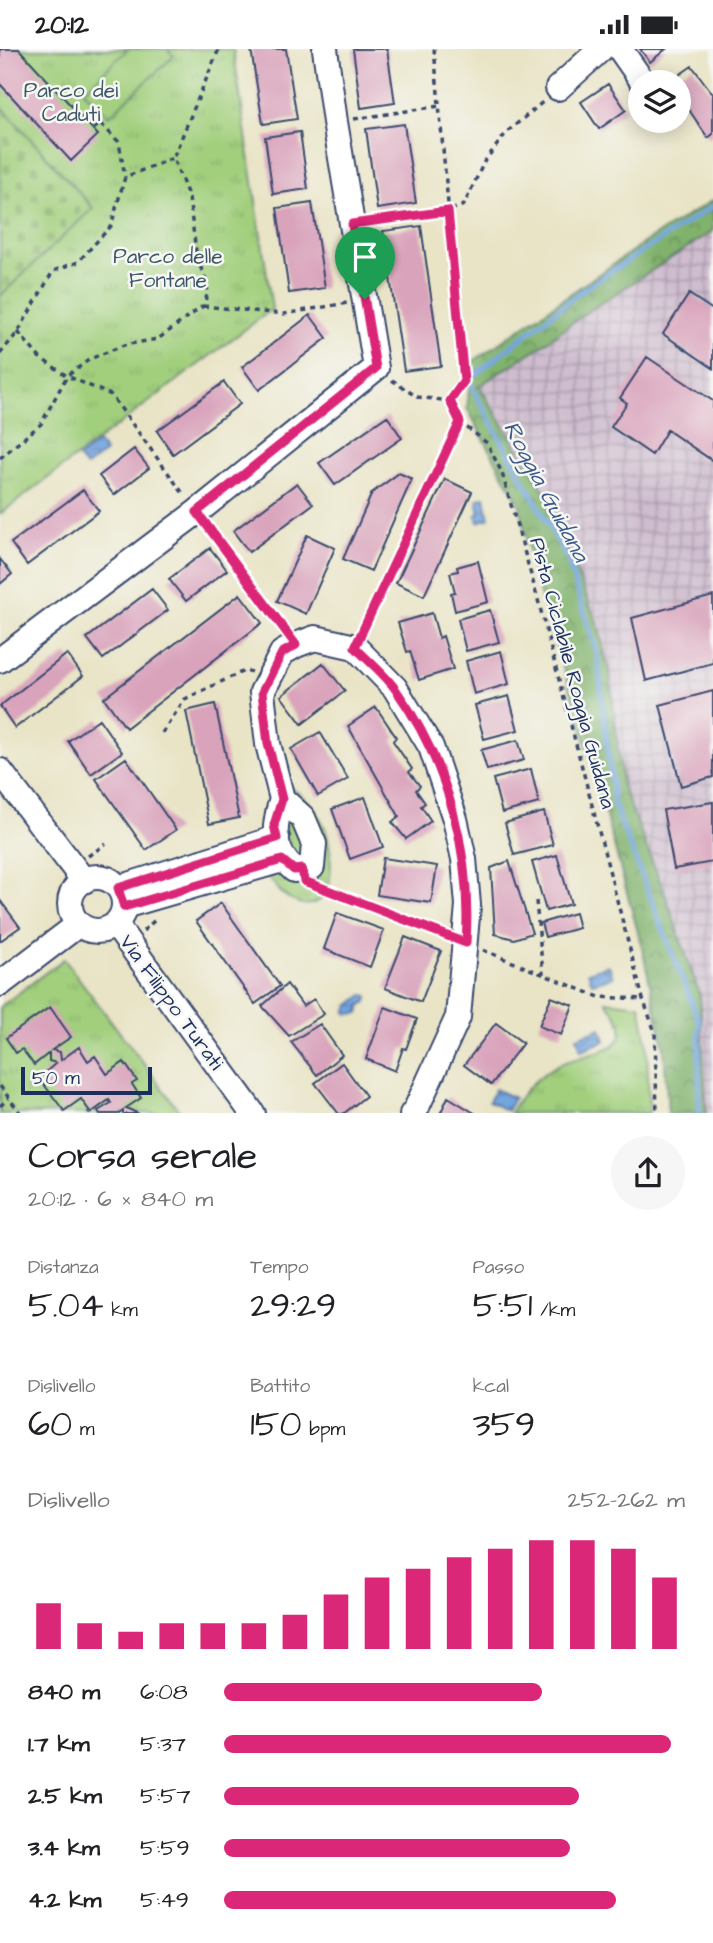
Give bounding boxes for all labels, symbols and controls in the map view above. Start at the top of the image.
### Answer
text: 20:12 [35,7,89,43]
map controls [628,70,691,133]
button: layers [628,70,691,133]
park label: Parco dei Caduti [24,76,118,129]
pin [335,227,395,299]
icon: arrive [346,238,384,276]
park label: Parco delle Fontane [113,242,223,295]
water label: Roggia Guidana [495,415,597,569]
street label: Pista Ciclabile Roggia Guidana [520,534,623,813]
street label: Via Filippo Turati [112,929,231,1077]
scale bar [21,1064,152,1096]
text: 50 m [32,1065,80,1092]
text: Corsa serale [28,1131,257,1183]
button: share [611,1136,685,1210]
text: 20:12 · 6 × 840 m [28,1183,213,1215]
text: Distanza [28,1254,99,1281]
text: Tempo [250,1254,309,1281]
text: Passo [473,1254,524,1281]
text: 5.04 [28,1281,104,1330]
text: 29:29 [250,1281,336,1330]
text: 5:51 [473,1281,533,1330]
text: km [104,1297,138,1324]
text: /km [533,1297,575,1324]
text: Dislivello [28,1373,95,1400]
text: Battito [250,1373,310,1400]
text: kcal [473,1373,509,1400]
text: 60 [28,1400,72,1449]
text: 150 [250,1400,302,1449]
text: 359 [473,1400,535,1449]
text: m [72,1416,94,1443]
text: bpm [302,1416,345,1443]
text: Dislivello [28,1484,110,1516]
text: 252–262 m [567,1484,685,1516]
text: 840 m [28,1676,100,1708]
text: 6:08 [140,1676,188,1708]
text: 1.7 km [28,1728,90,1760]
text: 5:37 [140,1728,186,1760]
text: 2.5 km [28,1780,102,1812]
text: 5:57 [140,1780,191,1812]
text: 3.4 km [28,1832,100,1864]
text: 5:59 [140,1832,190,1864]
text: 4.2 km [28,1884,101,1916]
text: 5:49 [140,1884,189,1916]

